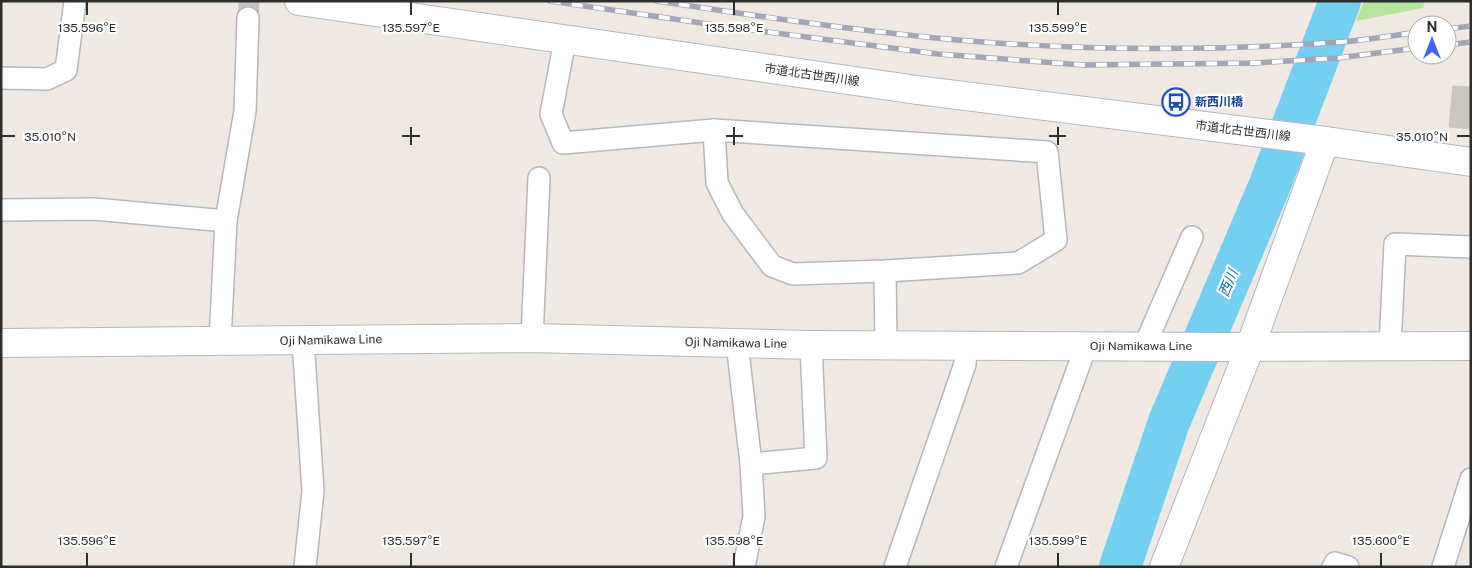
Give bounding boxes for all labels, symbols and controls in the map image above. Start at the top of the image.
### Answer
north arrow [1407,15,1457,65]
text: N [1427,19,1437,35]
text: 135.596°E [58,21,116,35]
text: 135.597°E [382,21,440,35]
text: 135.598°E [705,21,763,35]
text: 135.599°E [1029,21,1087,35]
street label: 市道北古世西川線 [763,61,861,89]
bus stop icon: 新西川橋 [1161,87,1191,117]
place label: 新西川橋 [1195,95,1244,109]
street label: 市道北古世西川線 [1194,118,1292,144]
text: 35.010°N [24,130,76,144]
text: 35.010°N [1396,130,1448,144]
water label: 西川 [1215,265,1242,299]
street label: Oji Namikawa Line [280,332,383,348]
street label: Oji Namikawa Line [685,335,788,351]
street label: Oji Namikawa Line [1090,339,1192,353]
text: 135.596°E [58,534,116,548]
text: 135.597°E [382,534,440,548]
text: 135.598°E [705,534,763,548]
text: 135.599°E [1029,534,1087,548]
text: 135.600°E [1352,534,1410,548]

